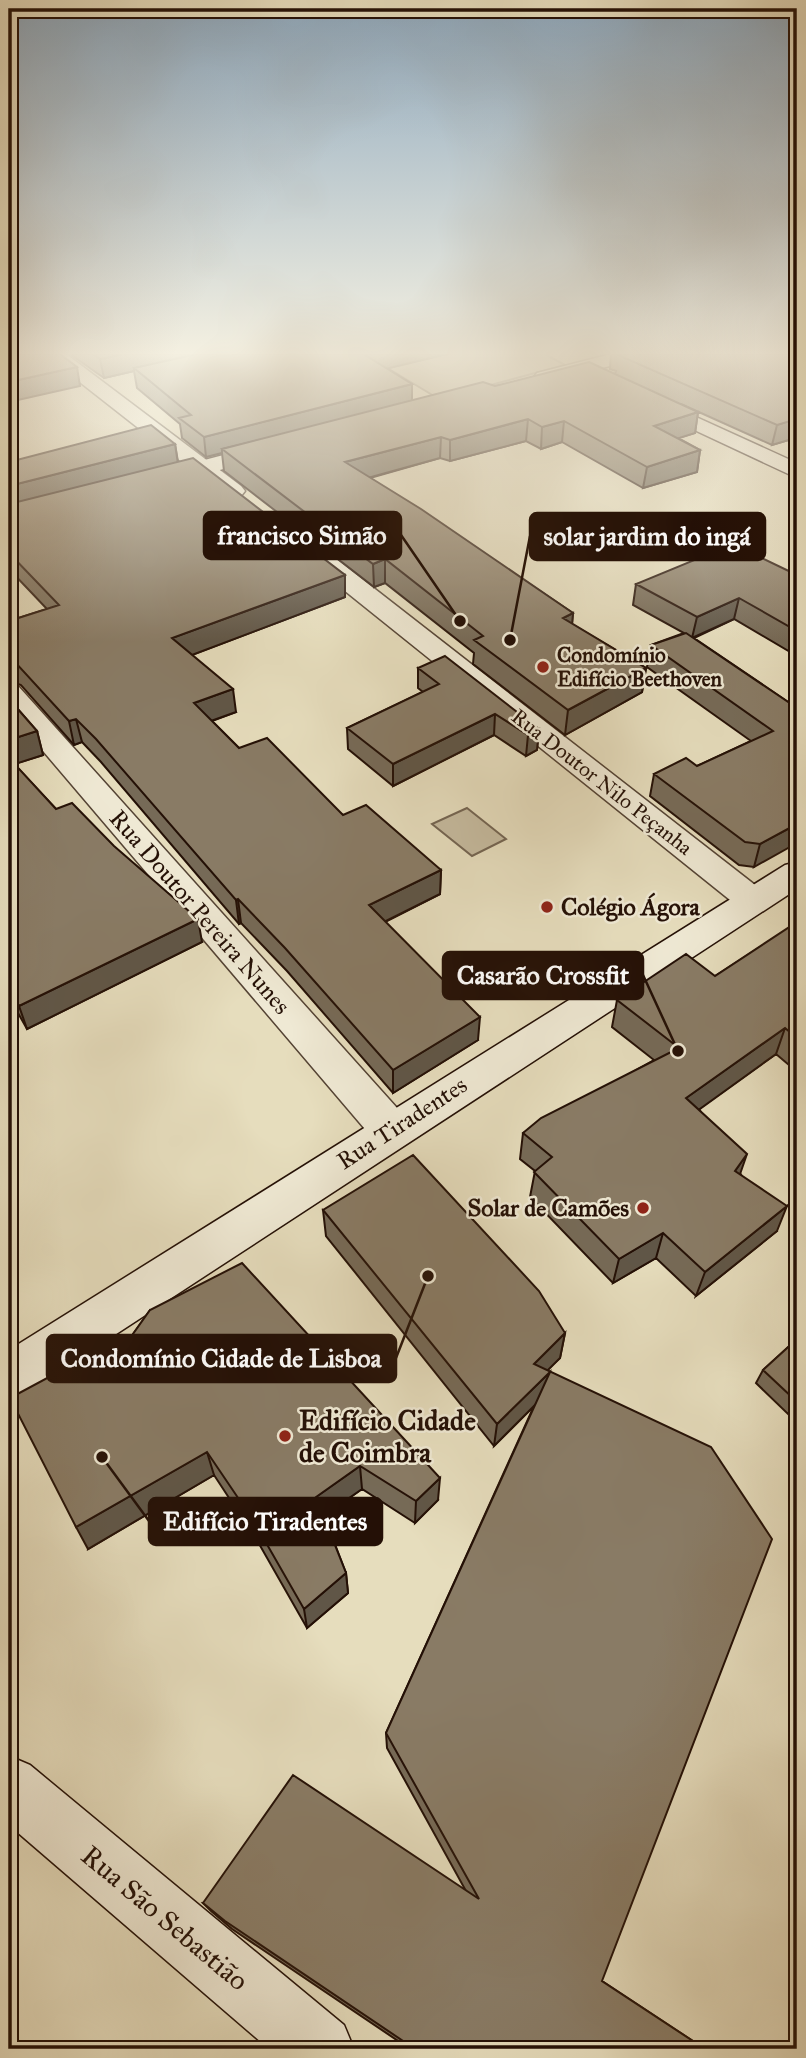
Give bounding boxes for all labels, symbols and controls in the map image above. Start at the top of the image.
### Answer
callout: francisco Simão [204,512,401,559]
callout: solar jardim do ingá [530,513,765,560]
text: francisco Simão [216,519,387,551]
text: solar jardim do ingá [544,520,751,553]
place label: Condomínio Edifício Beethoven [557,642,722,692]
marker: Condomínio Edifício Beethoven [535,659,551,675]
street label: Rua Doutor Nilo Peçanha [506,703,698,861]
street label: Rua Doutor Pereira Nunes [103,804,297,1020]
place label: Colégio Ágora [561,892,701,922]
marker: Colégio Ágora [539,899,555,915]
callout: Casarão Crossfit [443,952,643,999]
text: Casarão Crossfit [457,959,630,991]
street label: Rua Tiradentes [331,1070,473,1176]
place label: Solar de Camões [467,1193,629,1223]
marker: Solar de Camões [635,1200,651,1216]
callout: Condomínio Cidade de Lisboa [47,1335,396,1382]
text: Condomínio Cidade de Lisboa [61,1342,382,1374]
place label: Edifício Cidade de Coimbra [299,1403,476,1470]
marker: Edifício Cidade de Coimbra [277,1428,293,1444]
callout: Edifício Tiradentes [149,1498,382,1545]
text: Edifício Tiradentes [163,1505,368,1537]
street label: Rua São Sebastião [74,1838,256,1998]

